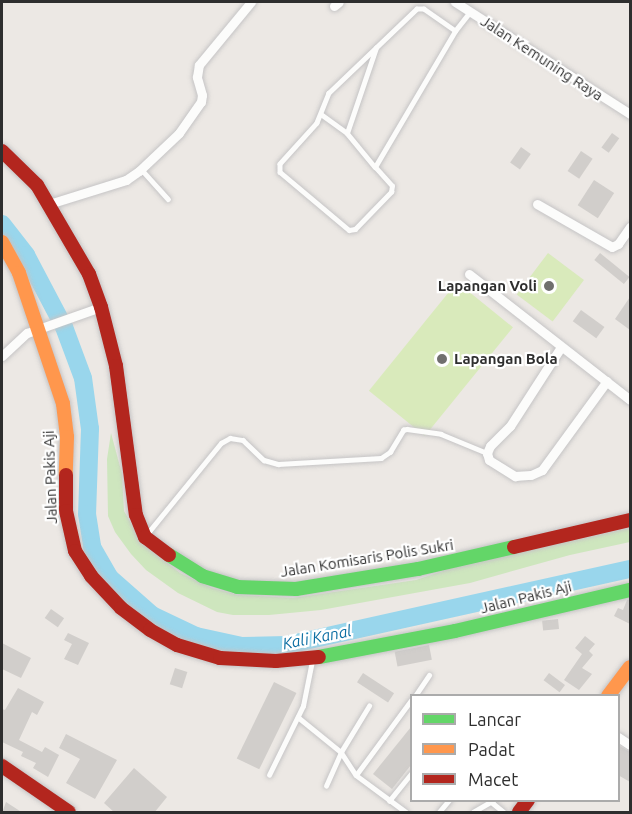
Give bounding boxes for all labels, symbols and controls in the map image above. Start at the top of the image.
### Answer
street label: Jalan Kemuning Raya [477,12,607,104]
place label: Lapangan Voli [438,277,537,295]
marker: Lapangan Voli [542,279,556,293]
place label: Lapangan Bola [454,350,558,368]
marker: Lapangan Bola [435,352,449,366]
street label: Jalan Pakis Aji [39,430,61,524]
street label: Jalan Komisaris Polis Sukri [279,535,455,581]
street label: Jalan Pakis Aji [478,577,574,617]
water label: Kali Kanal [281,621,353,653]
legend [410,694,620,802]
text: Lancar [468,709,521,729]
text: Padat [468,739,515,759]
text: Macet [468,769,518,789]

